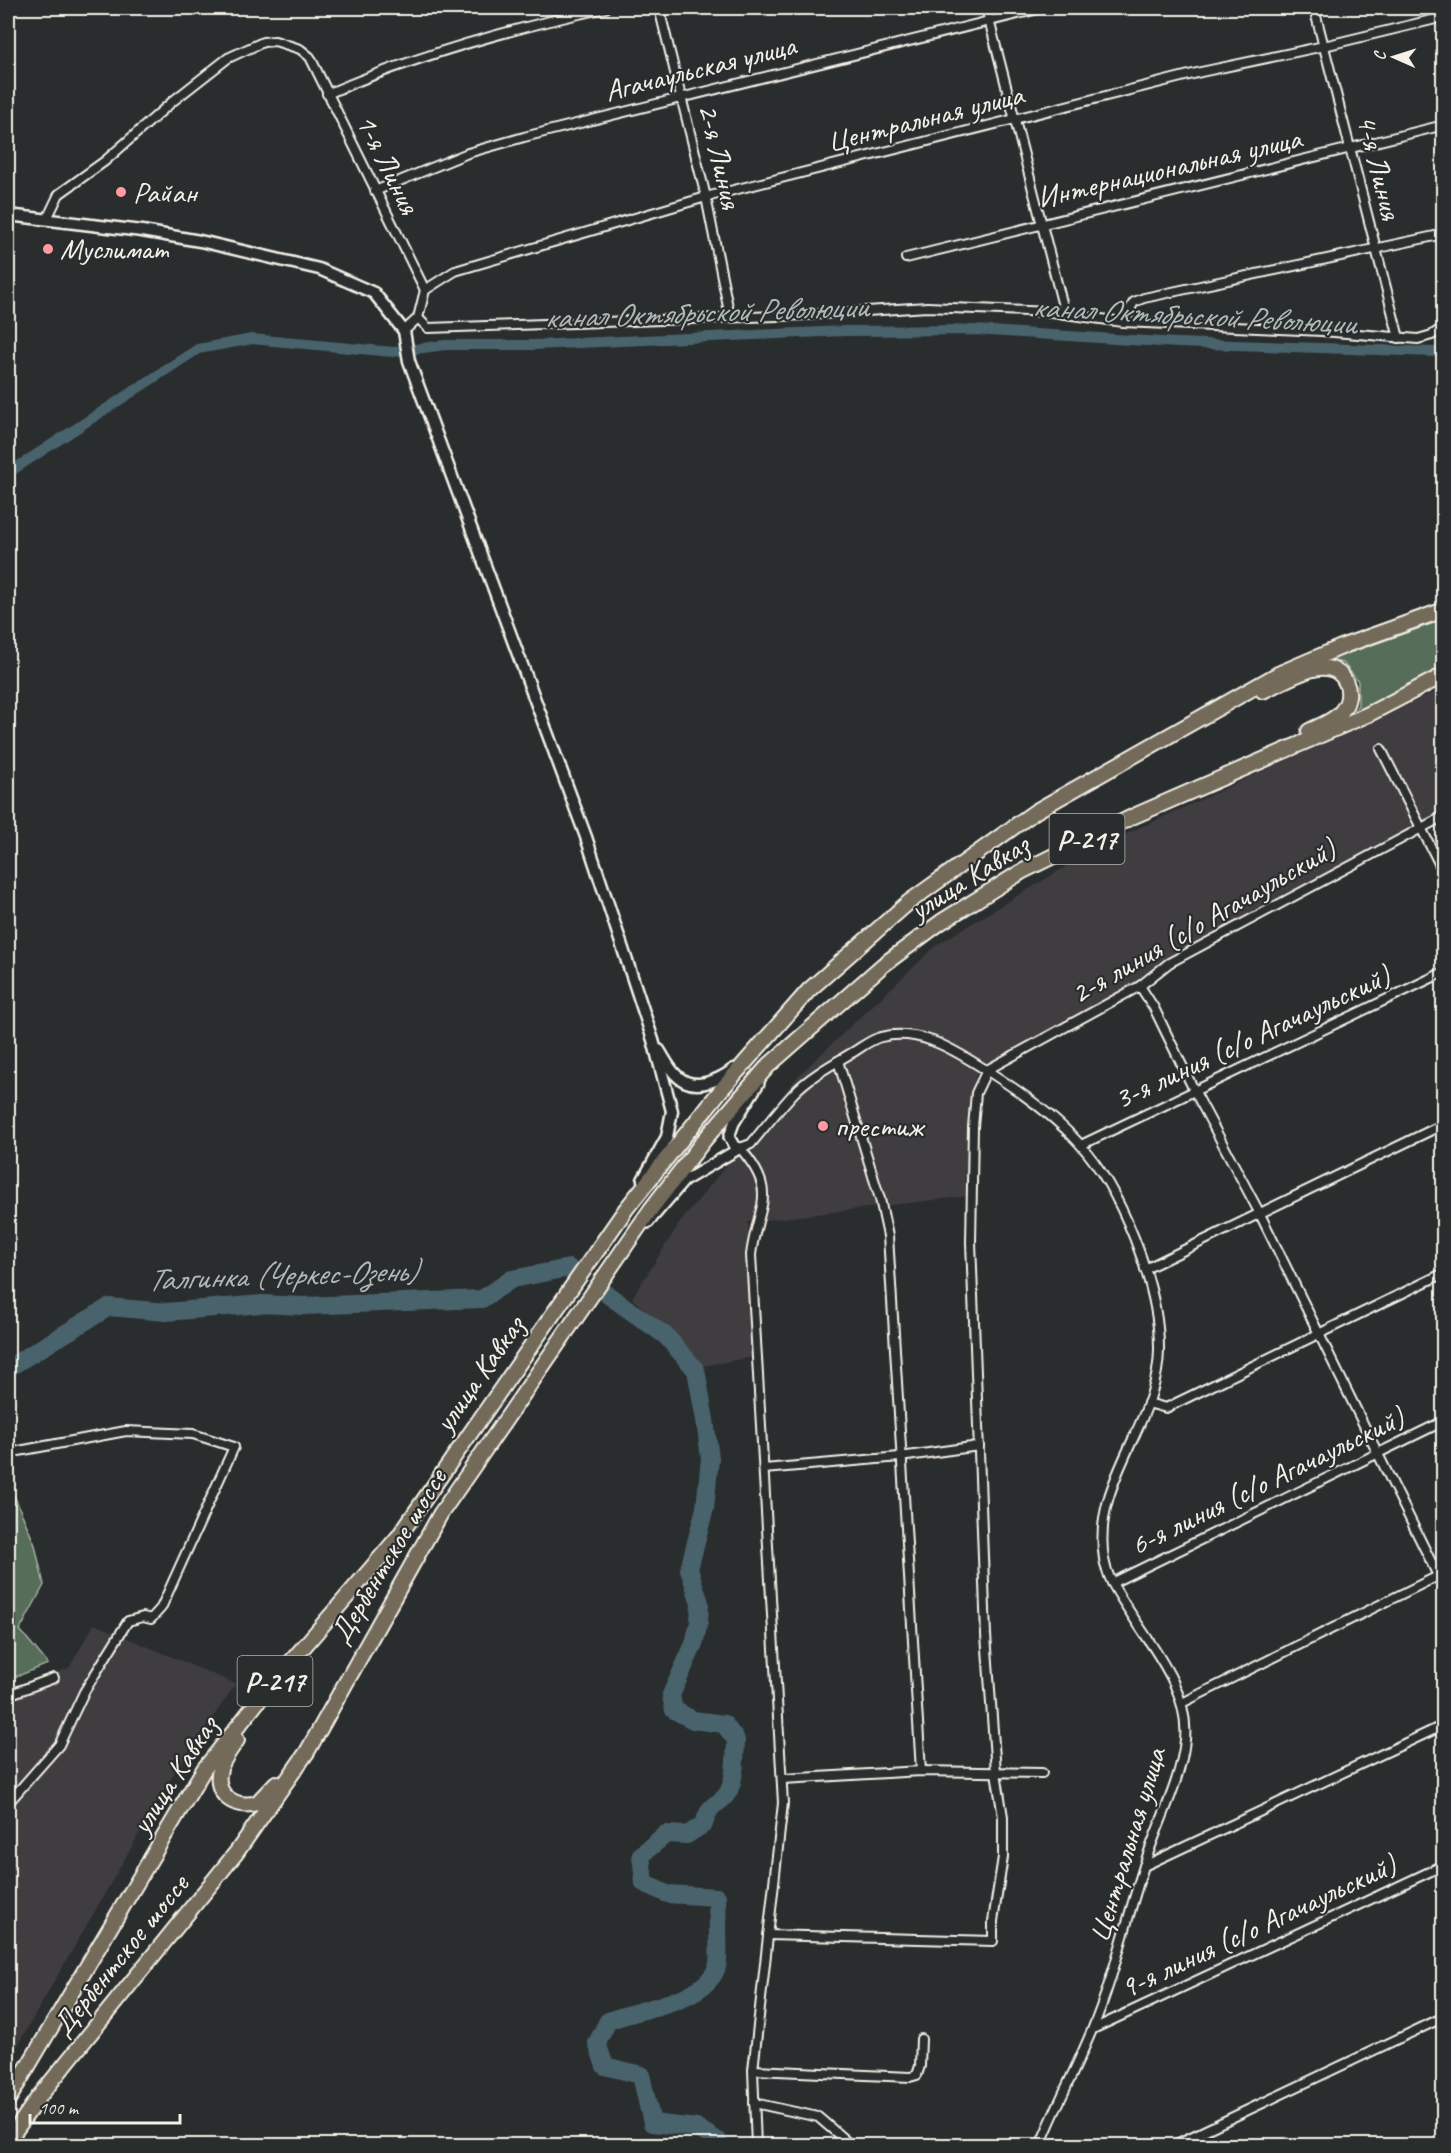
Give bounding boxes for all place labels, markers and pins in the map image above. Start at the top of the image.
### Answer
place label: Райан [133,173,198,211]
marker: Райан [114,185,128,199]
place label: Муслимат [60,230,170,268]
marker: Муслимат [41,242,55,256]
place label: престиж [835,1107,926,1145]
marker: престиж [816,1119,830,1133]

